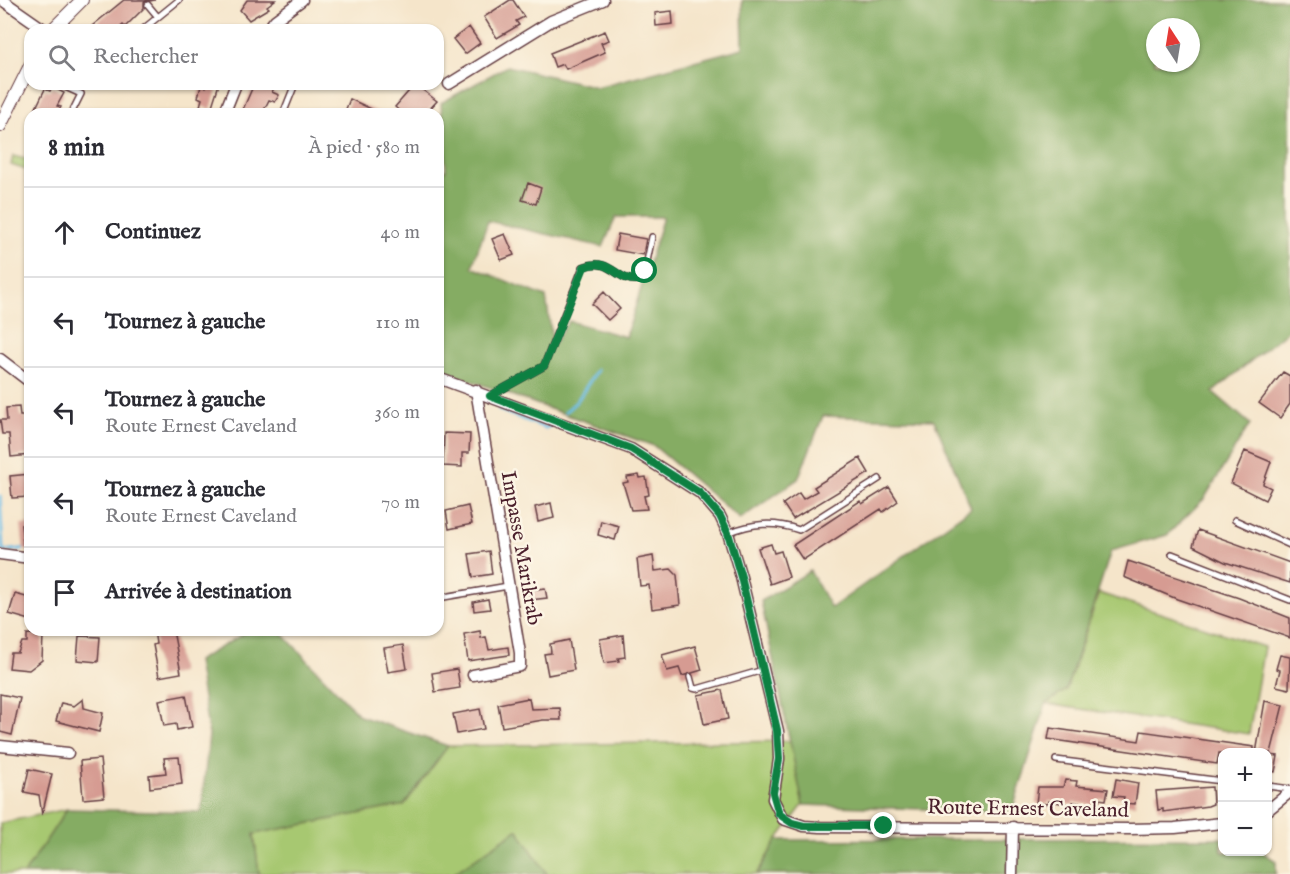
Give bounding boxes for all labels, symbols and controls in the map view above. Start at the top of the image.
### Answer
north arrow [1146,18,1200,72]
search box [24,24,444,90]
icon: search [45,41,78,74]
text: Rechercher [93,43,198,71]
text: 8 min [48,131,105,164]
text: À pied · 580 m [308,135,420,160]
icon: ahead [48,216,81,249]
text: Continuez [105,218,201,246]
text: 40 m [381,220,420,245]
route start [631,257,657,283]
icon: left [48,306,81,339]
text: Tournez à gauche [105,308,265,336]
text: 110 m [376,310,420,335]
text: Tournez à gauche [105,386,265,414]
icon: left [48,396,81,429]
text: 360 m [374,400,420,425]
text: Route Ernest Caveland [105,414,297,439]
street label: Impasse Marikrab [494,469,547,627]
text: Tournez à gauche [105,476,265,504]
icon: left [48,486,81,519]
text: 70 m [381,490,420,515]
text: Route Ernest Caveland [105,504,297,529]
icon: arrive [48,576,81,609]
text: Arrivée à destination [105,578,292,606]
map controls [1218,748,1272,856]
button: + [1218,748,1272,802]
street label: Route Ernest Caveland [927,794,1130,825]
button: − [1218,802,1272,856]
route end [870,812,896,838]

